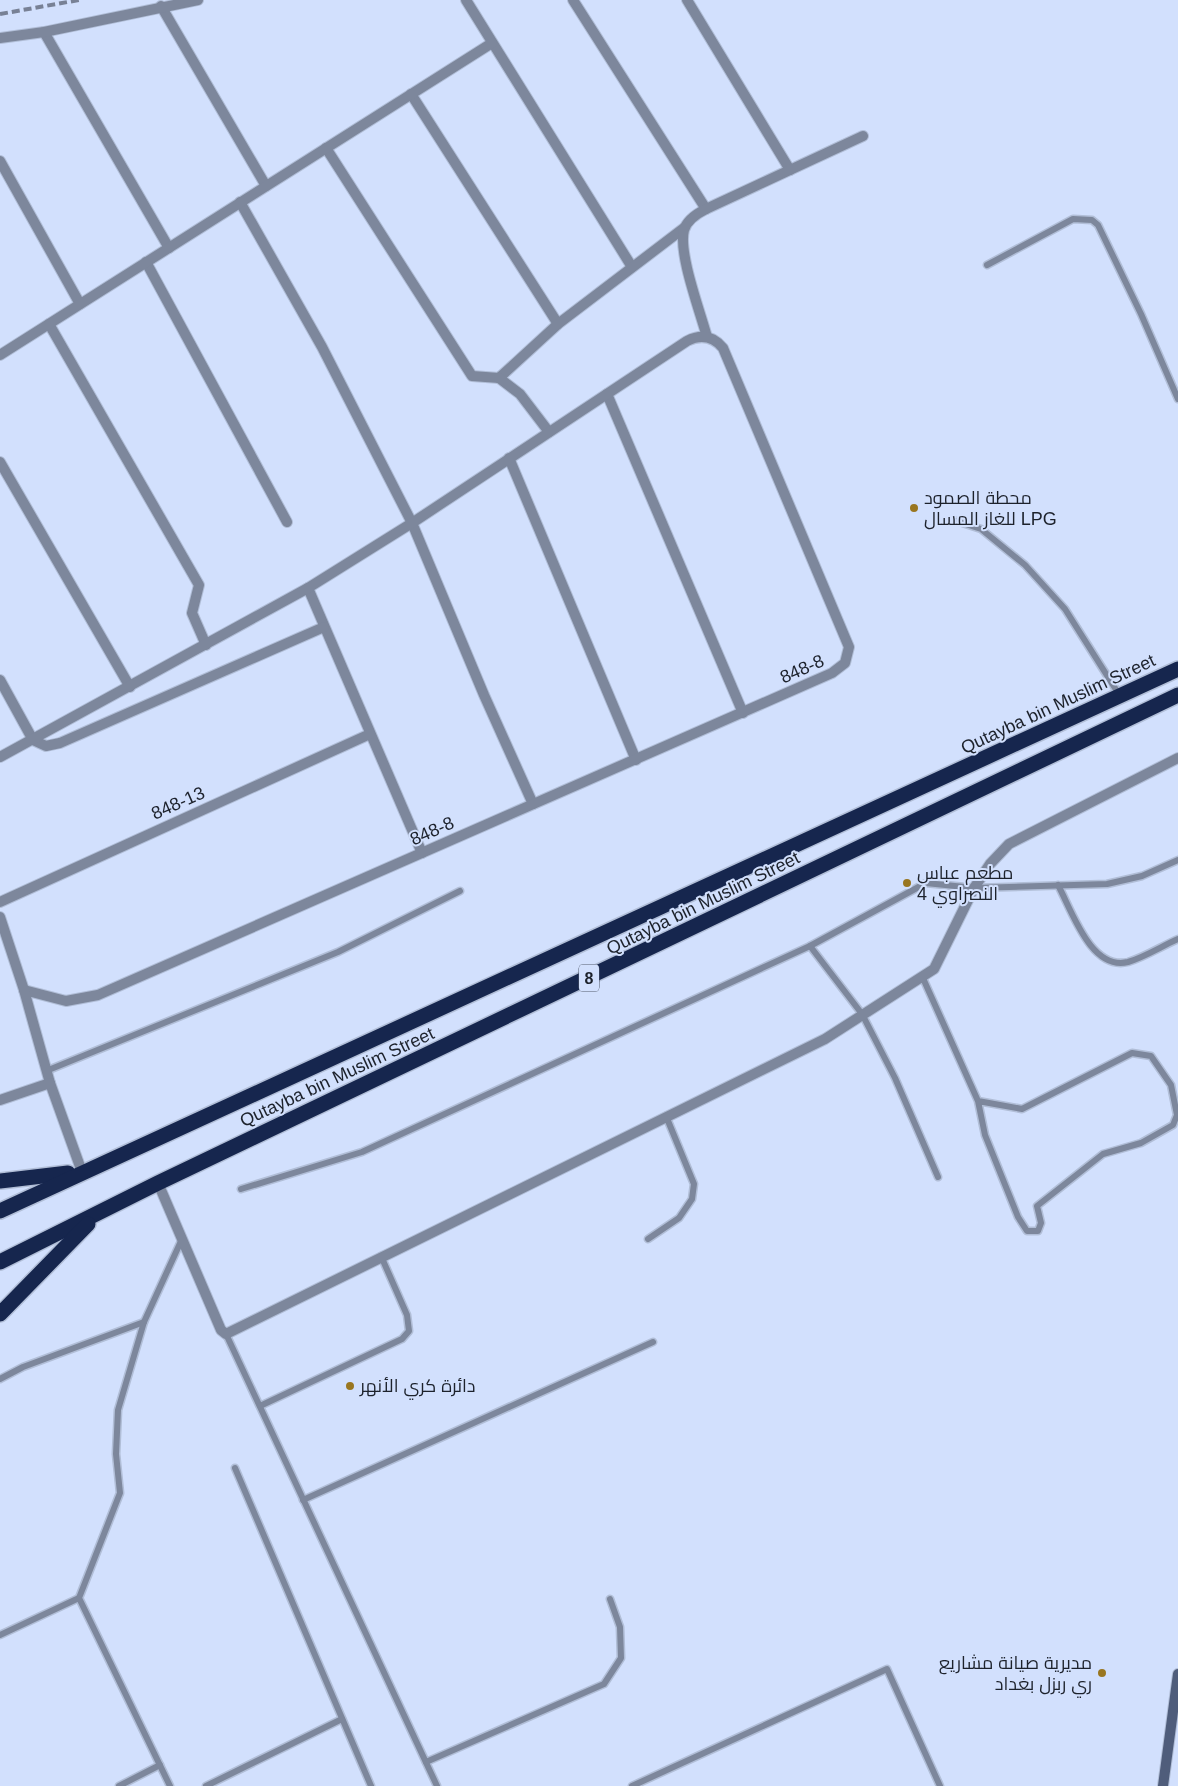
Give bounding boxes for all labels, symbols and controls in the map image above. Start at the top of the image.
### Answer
place label: محطة الصمود للغاز المسال LPG [924,488,1057,530]
marker: محطة الصمود للغاز المسال LPG [908,502,920,514]
street label: Qutayba bin Muslim Street [958,650,1158,758]
street label: 848-8 [777,651,827,687]
street label: 848-13 [148,782,208,824]
street label: 848-8 [407,813,457,849]
street label: Qutayba bin Muslim Street [603,848,803,958]
place label: مطعم عباس النصراوي 4 [917,863,1013,908]
marker: مطعم عباس النصراوي 4 [901,877,913,889]
road number: 8 [579,964,599,991]
street label: Qutayba bin Muslim Street [237,1023,437,1131]
place label: دائرة كري الأنهر [359,1376,476,1400]
marker: دائرة كري الأنهر [344,1380,356,1392]
place label: مديرية صيانة مشاريع ري ربزل بغداد [939,1653,1092,1698]
marker: مديرية صيانة مشاريع ري ربزل بغداد [1096,1667,1108,1679]

